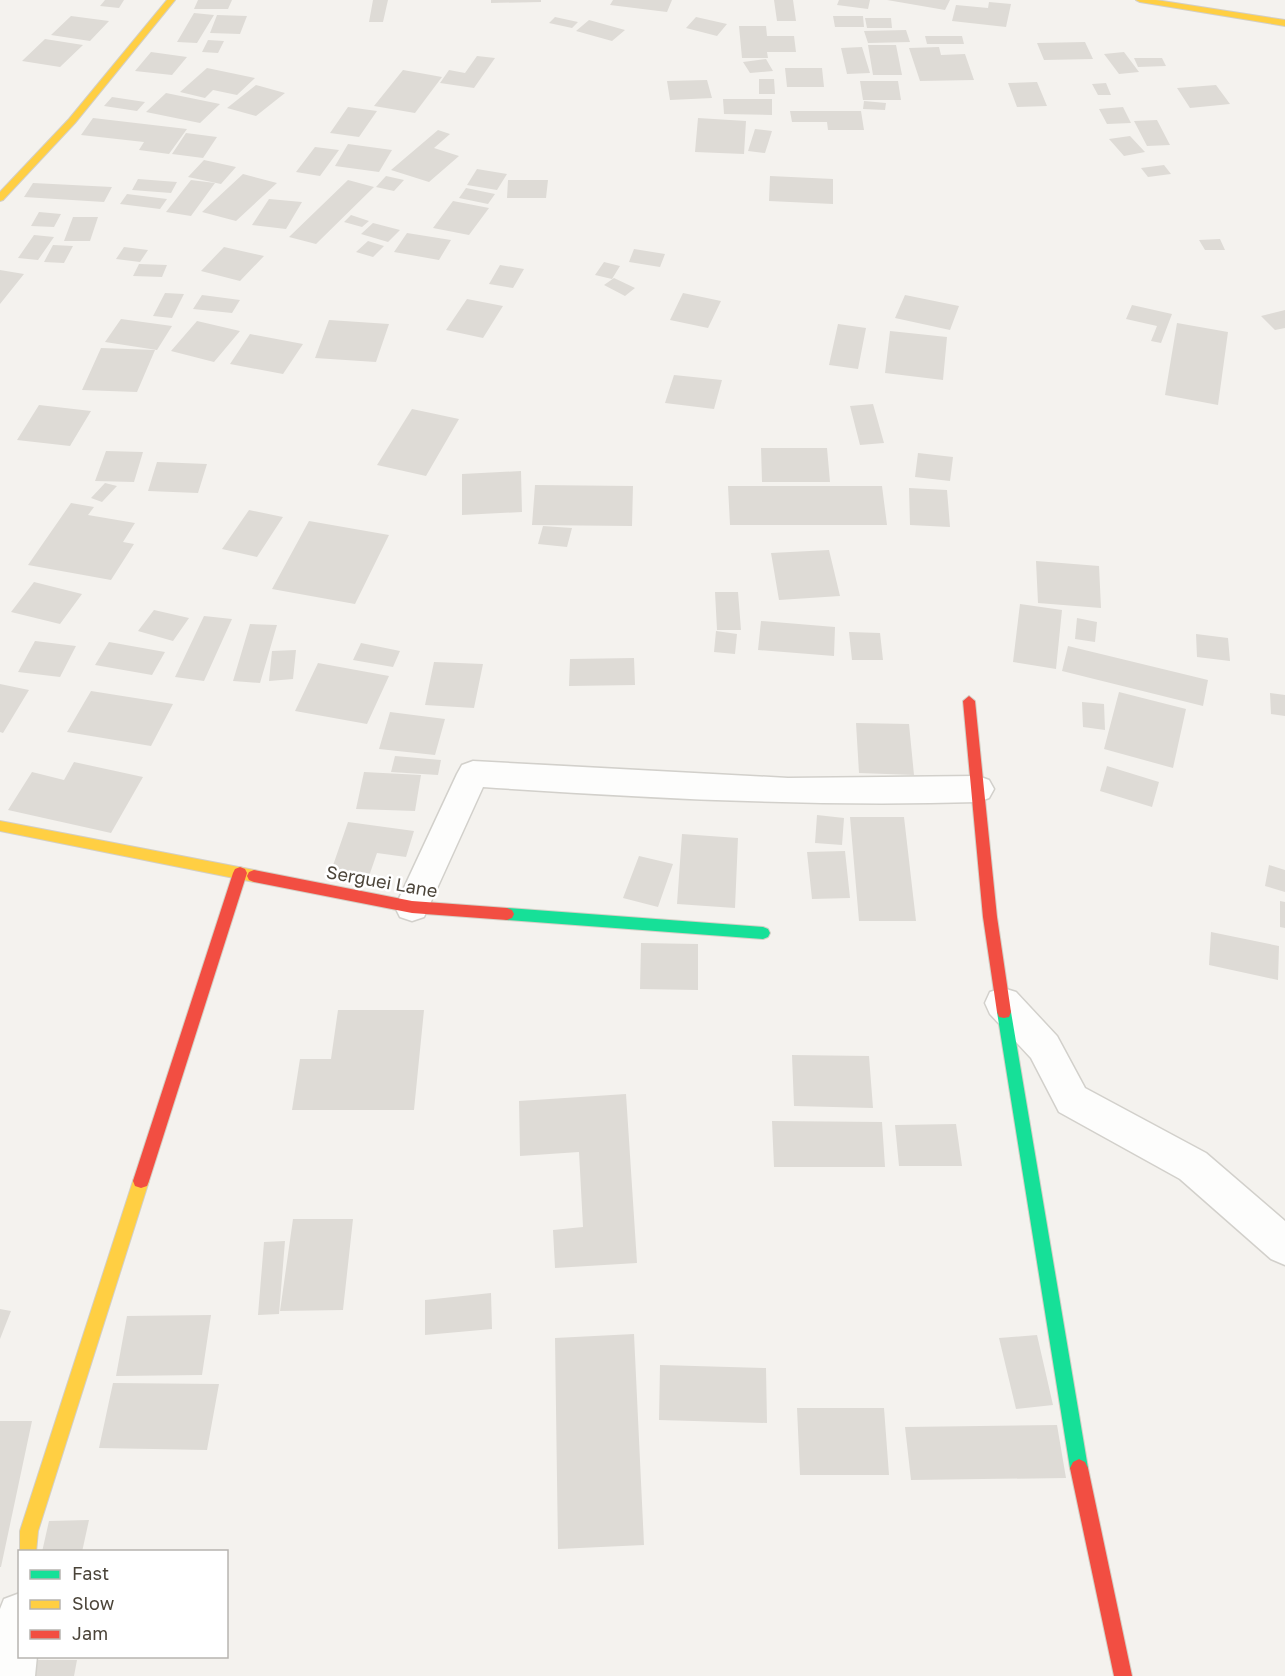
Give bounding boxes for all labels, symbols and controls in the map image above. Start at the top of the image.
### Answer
street label: Serguei Lane [325,860,439,902]
legend [18,1550,228,1658]
text: Fast [72,1562,109,1584]
text: Slow [72,1592,115,1614]
text: Jam [72,1622,108,1644]

